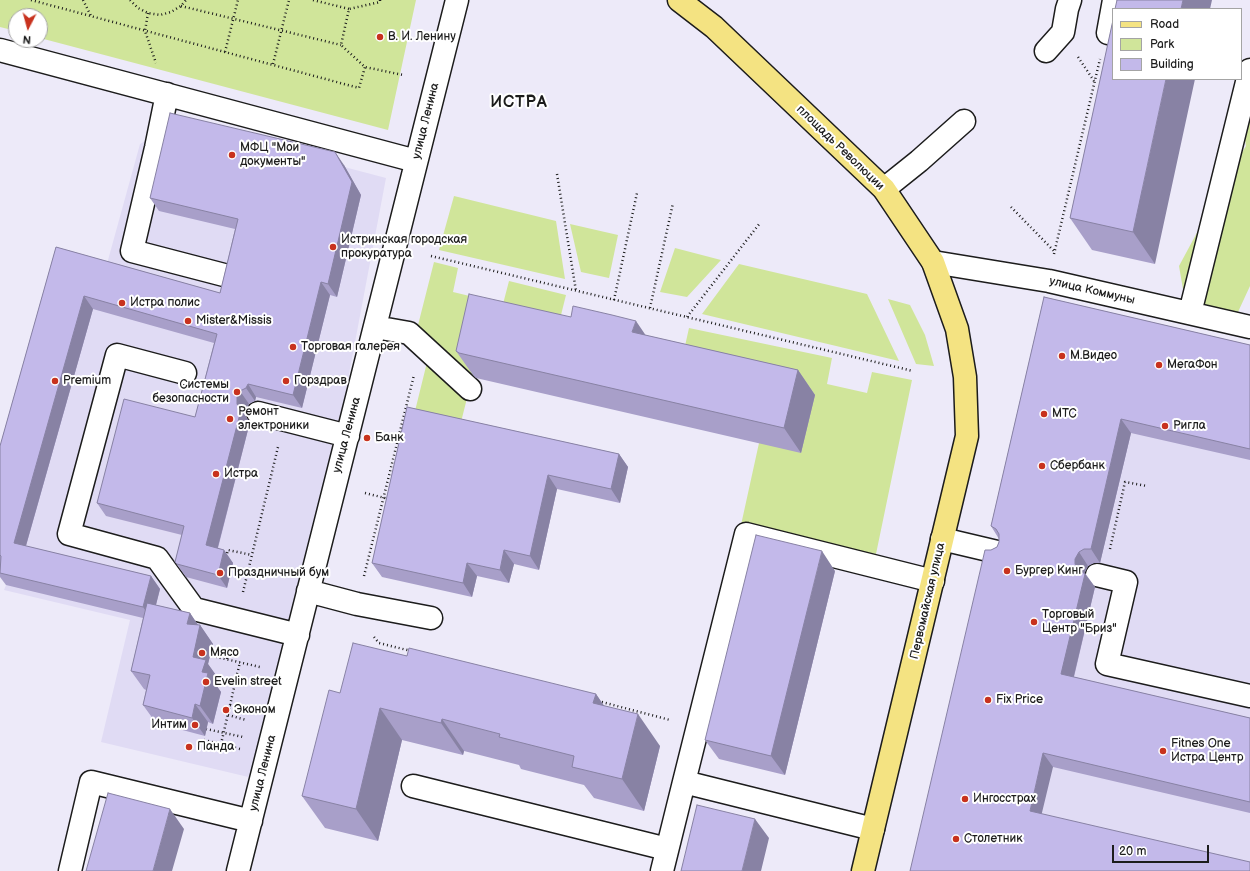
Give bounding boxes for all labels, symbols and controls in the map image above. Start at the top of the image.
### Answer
north arrow [8,8,48,48]
legend [1112,8,1242,80]
text: Road [1150,17,1179,32]
place label: В. И. Ленину [388,30,456,44]
marker: В. И. Ленину [375,32,385,42]
text: N [22,33,32,46]
text: Park [1150,37,1174,52]
text: Building [1150,57,1194,72]
street label: улица Ленина [410,81,442,161]
district label: ИСТРА [490,93,548,113]
street label: площадь Революции [793,102,887,194]
place label: МФЦ "Мои документы" [240,141,306,169]
marker: МФЦ "Мои документы" [227,150,237,160]
place label: Истринская городская прокуратура [341,233,467,261]
marker: Истринская городская прокуратура [328,242,338,252]
street label: улица Коммуны [1048,274,1136,308]
place label: Истра полис [130,296,200,310]
marker: Истра полис [117,298,127,308]
place label: Mister&Missis [196,314,272,328]
marker: Mister&Missis [183,316,193,326]
place label: Торговая галерея [301,340,400,354]
marker: Торговая галерея [288,342,298,352]
place label: М.Видео [1070,349,1117,363]
marker: М.Видео [1057,351,1067,361]
place label: МегаФон [1167,358,1218,372]
marker: МегаФон [1154,360,1164,370]
place label: Premium [63,374,111,388]
place label: Горздрав [294,374,347,388]
marker: Premium [50,376,60,386]
marker: Горздрав [281,376,291,386]
place label: Системы безопасности [153,378,229,406]
marker: Системы безопасности [232,387,242,397]
street label: улица Ленина [330,395,364,475]
place label: Ремонт электроники [238,405,309,433]
place label: МТС [1052,407,1077,421]
marker: МТС [1039,409,1049,419]
marker: Ремонт электроники [225,414,235,424]
place label: Ригла [1173,419,1206,433]
marker: Ригла [1160,421,1170,431]
place label: Банк [375,431,404,445]
marker: Банк [362,433,372,443]
place label: Сбербанк [1050,459,1105,473]
marker: Сбербанк [1037,461,1047,471]
place label: Истра [224,467,258,481]
marker: Истра [211,469,221,479]
street label: Первомайская улица [908,541,948,661]
place label: Бургер Кинг [1015,564,1083,578]
place label: Праздничный бум [228,566,329,580]
marker: Бургер Кинг [1002,566,1012,576]
marker: Праздничный бум [215,568,225,578]
place label: Торговый Центр "Бриз" [1042,608,1117,636]
marker: Торговый Центр "Бриз" [1029,617,1039,627]
place label: Мясо [210,646,239,660]
marker: Мясо [197,648,207,658]
place label: Evelin street [214,675,282,689]
marker: Evelin street [201,677,211,687]
place label: Fix Price [996,693,1043,707]
marker: Fix Price [983,695,993,705]
place label: Эконом [234,703,276,717]
marker: Эконом [221,705,231,715]
place label: Интим [151,718,187,732]
marker: Интим [190,720,200,730]
street label: улица Ленина [247,733,279,813]
place label: Fitnes One Истра Центр [1171,737,1243,765]
place label: Панда [197,740,234,754]
marker: Панда [184,742,194,752]
marker: Fitnes One Истра Центр [1158,746,1168,756]
place label: Ингосстрах [973,792,1036,806]
marker: Ингосстрах [960,794,970,804]
place label: Столетник [964,832,1023,846]
marker: Столетник [951,834,961,844]
scale bar [1114,837,1211,863]
text: 20 m [1119,844,1146,859]

